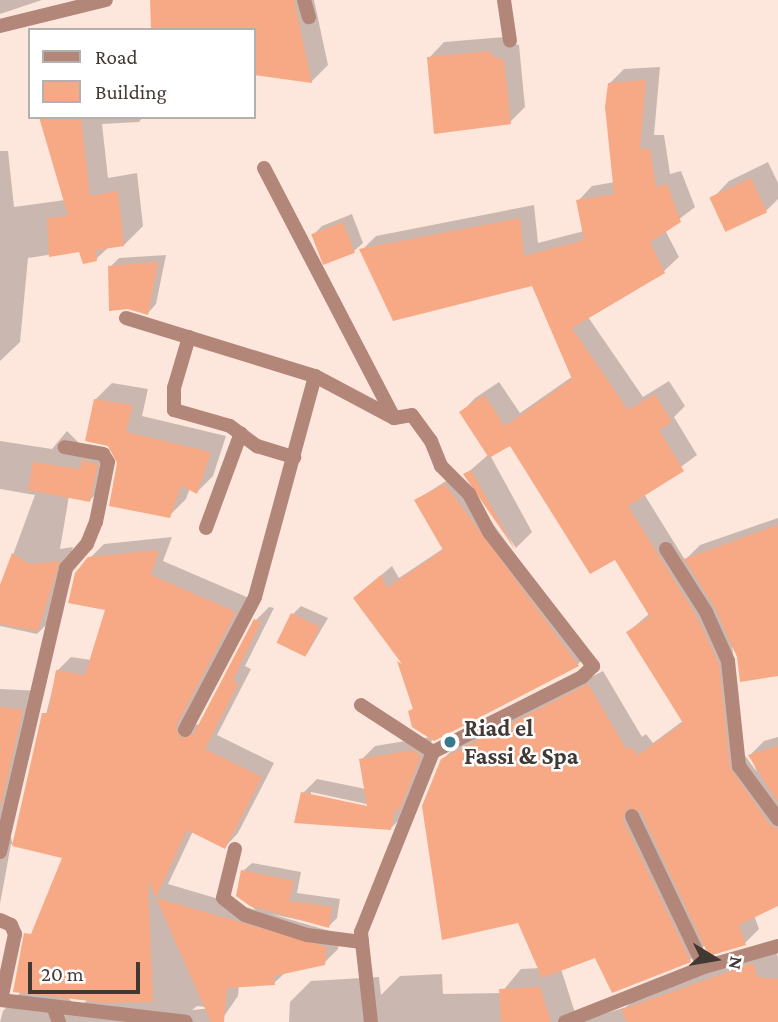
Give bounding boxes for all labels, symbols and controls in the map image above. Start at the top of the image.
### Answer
legend [28,28,256,119]
text: Road [95,45,138,69]
text: Building [95,80,167,104]
place label: Riad el Fassi & Spa [464,714,578,770]
marker: Riad el Fassi & Spa [442,734,458,750]
north arrow [680,924,750,994]
scale bar [32,948,144,992]
text: N [725,955,748,971]
text: 20 m [41,962,84,986]

